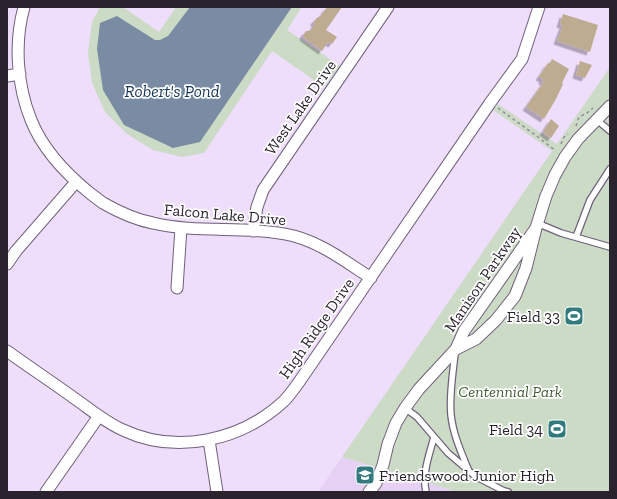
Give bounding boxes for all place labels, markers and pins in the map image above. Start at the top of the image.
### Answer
sports icon: Field 33 [563,305,585,327]
place label: Field 33 [507,307,560,326]
sports icon: Field 34 [546,418,568,440]
place label: Field 34 [489,420,543,439]
school or university icon: Friendswood Junior High [354,464,376,486]
place label: Friendswood Junior High [379,466,554,485]

